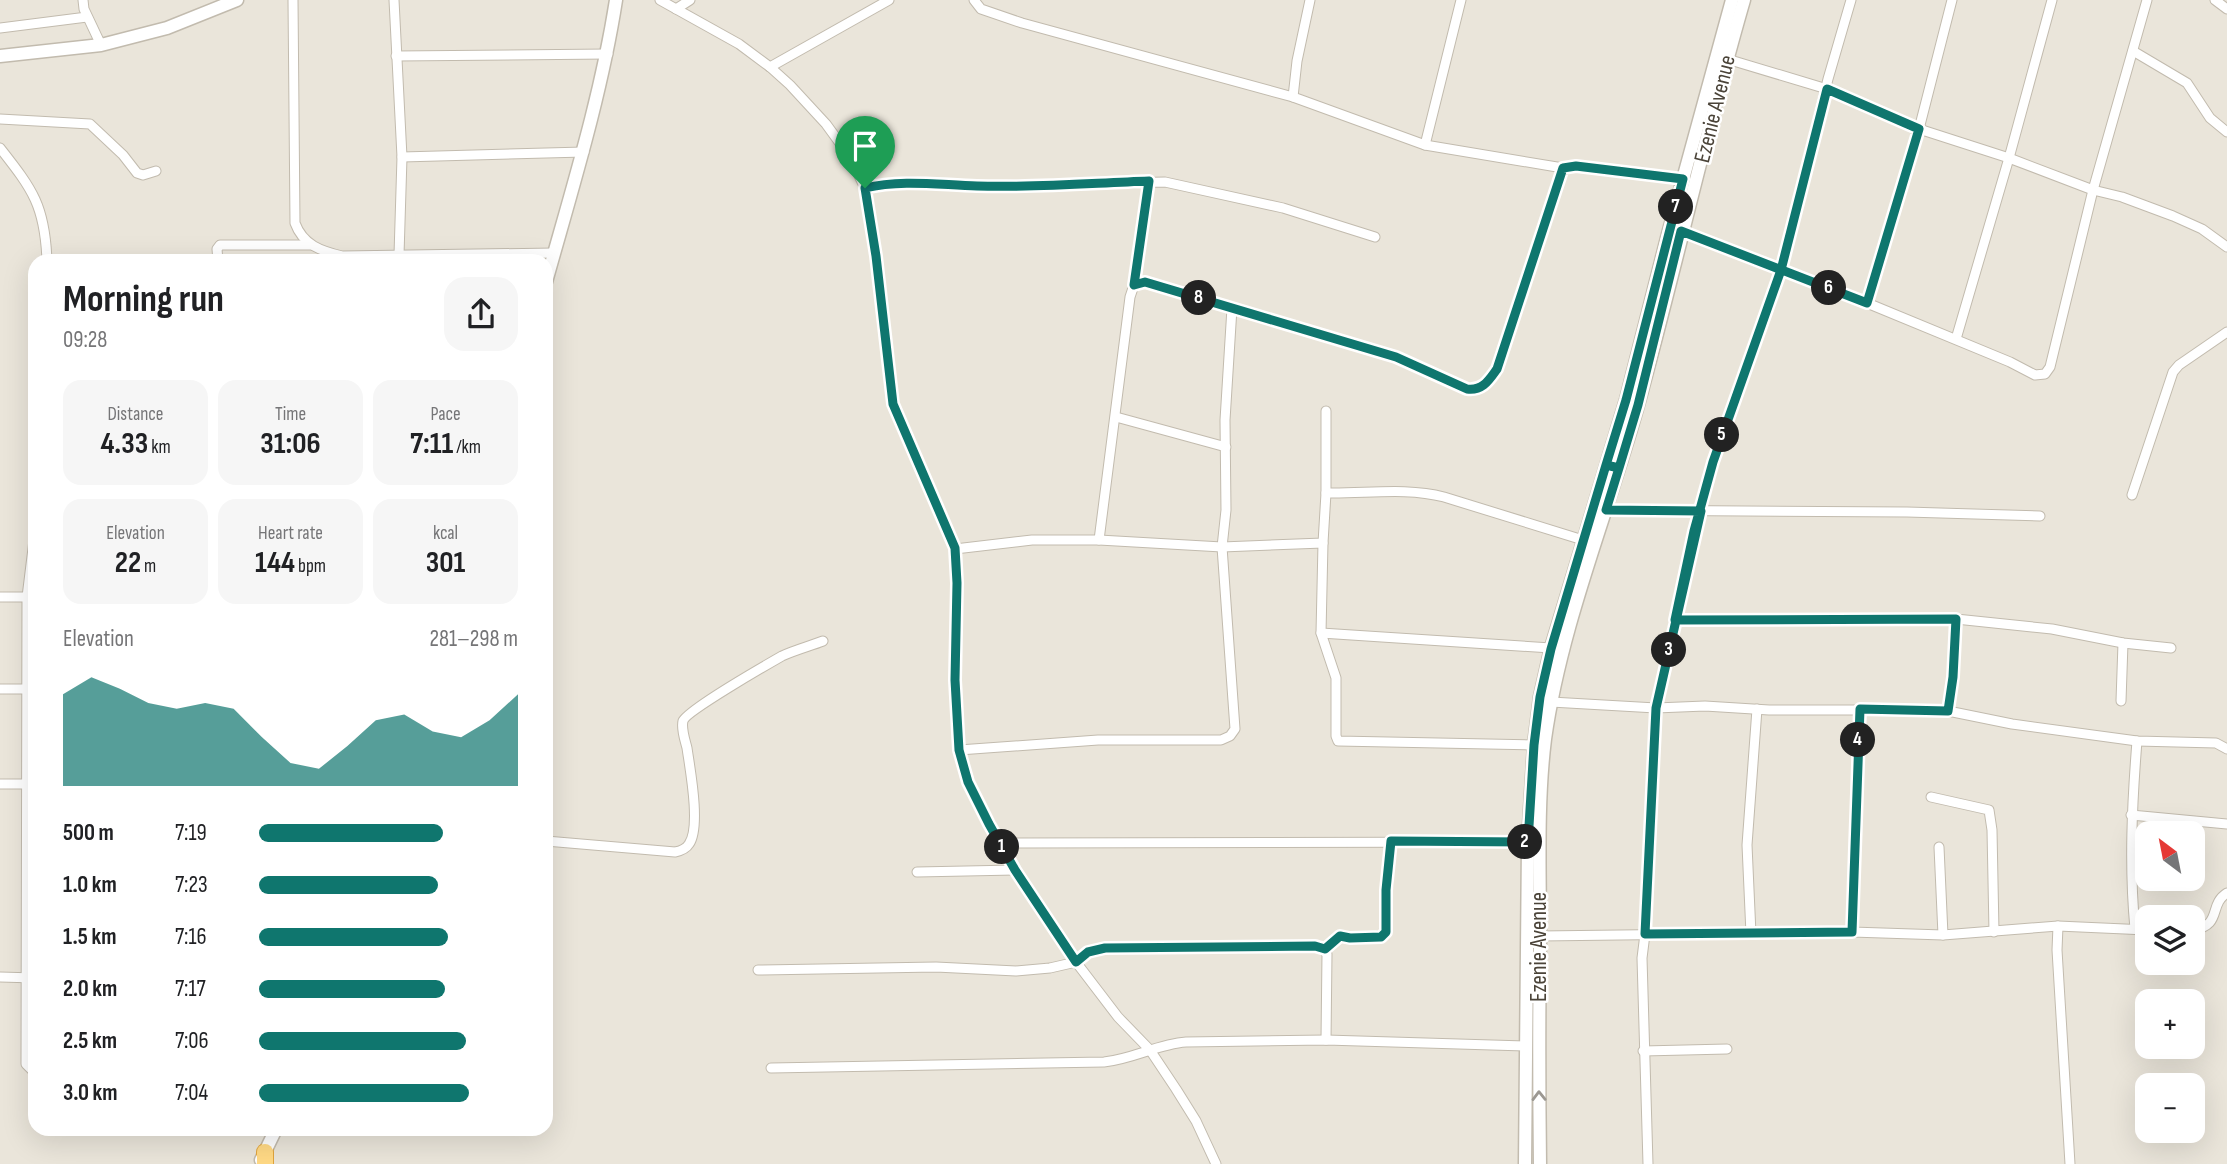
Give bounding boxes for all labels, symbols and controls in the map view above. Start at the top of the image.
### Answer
street label: Ezenie Avenue [1688,52,1742,166]
pin [835,116,895,188]
icon: arrive [846,127,884,165]
pin: 7 [1658,190,1694,224]
text: 7 [1671,195,1680,218]
pin: 6 [1812,270,1846,306]
text: 6 [1824,276,1833,299]
text: Morning run [63,277,224,322]
button: share [444,277,518,351]
pin: 8 [1182,280,1216,316]
text: 8 [1194,286,1203,309]
text: 09:28 [63,326,107,354]
text: Distance [107,403,164,426]
text: Time [275,403,306,426]
text: Pace [430,403,461,426]
pin: 5 [1704,418,1740,452]
text: 5 [1717,423,1726,446]
text: 4.33 [100,426,148,462]
text: 31:06 [260,426,321,462]
text: 7:11 [410,426,453,462]
text: km [148,436,171,459]
text: /km [453,436,481,459]
text: Elevation [106,522,165,545]
text: Heart rate [258,522,323,545]
text: kcal [433,522,458,545]
text: 22 [115,545,141,581]
text: 144 [255,545,295,581]
text: 301 [426,545,465,581]
text: m [141,555,156,578]
text: bpm [295,555,326,578]
text: Elevation [63,625,134,653]
text: 281–298 m [429,625,518,653]
pin: 3 [1652,632,1686,668]
text: 3 [1664,638,1673,661]
pin: 4 [1840,722,1876,758]
text: 4 [1853,728,1862,751]
text: 500 m [63,819,114,847]
text: 7:19 [175,819,207,847]
north arrow [2135,821,2205,891]
map controls [2135,821,2205,1143]
pin: 2 [1508,824,1542,860]
pin: 1 [984,830,1020,864]
text: 2 [1520,830,1529,853]
text: 1 [998,835,1005,858]
text: 1.0 km [63,871,117,899]
text: 7:23 [175,871,208,899]
street label: Ezenie Avenue [1525,892,1553,1002]
button: layers [2135,905,2205,975]
text: 1.5 km [63,923,116,951]
text: 7:16 [175,923,207,951]
text: 2.0 km [63,975,117,1003]
text: 7:17 [175,975,206,1003]
button: + [2135,989,2205,1059]
text: 2.5 km [63,1027,117,1055]
text: 7:06 [175,1027,209,1055]
button: − [2135,1073,2205,1143]
text: 3.0 km [63,1079,118,1107]
text: 7:04 [175,1079,208,1107]
one-way arrow [1531,1090,1547,1101]

